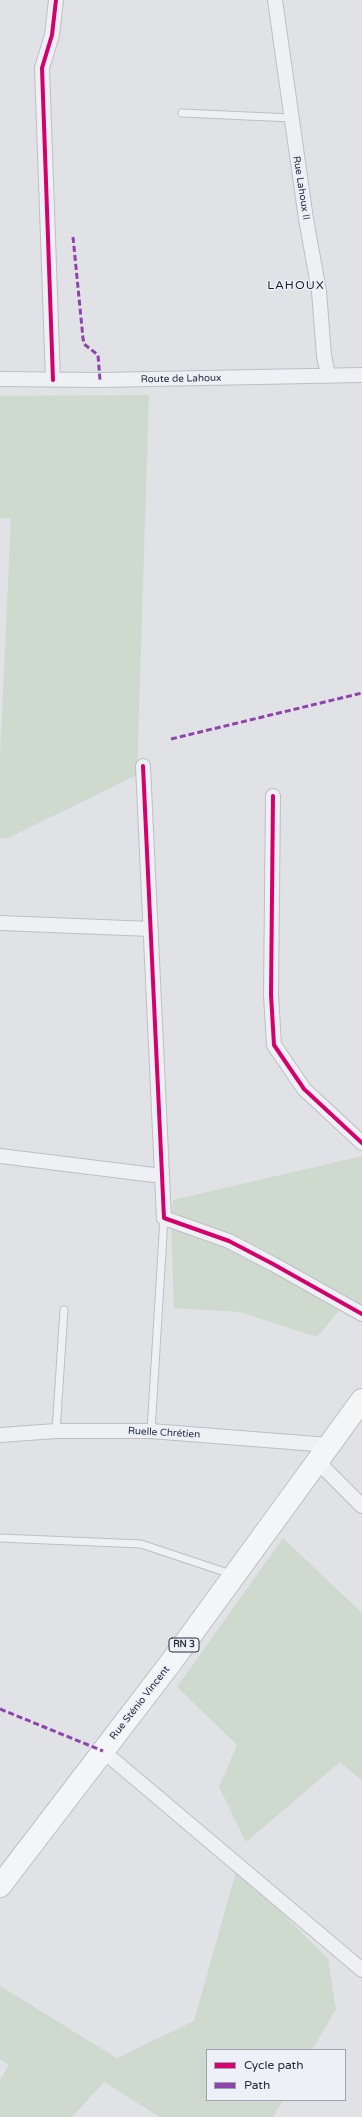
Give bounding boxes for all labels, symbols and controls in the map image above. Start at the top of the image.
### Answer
street label: Rue Lahoux II [290,155,312,221]
district label: LAHOUX [267,279,325,293]
street label: Route de Lahoux [141,372,221,386]
street label: Ruelle Chrétien [127,1425,201,1441]
road number: RN 3 [169,1638,199,1652]
street label: Rue Sténio Vincent [107,1664,173,1742]
legend [206,2049,346,2101]
text: Cycle path [244,2058,303,2072]
text: Path [244,2078,270,2092]

